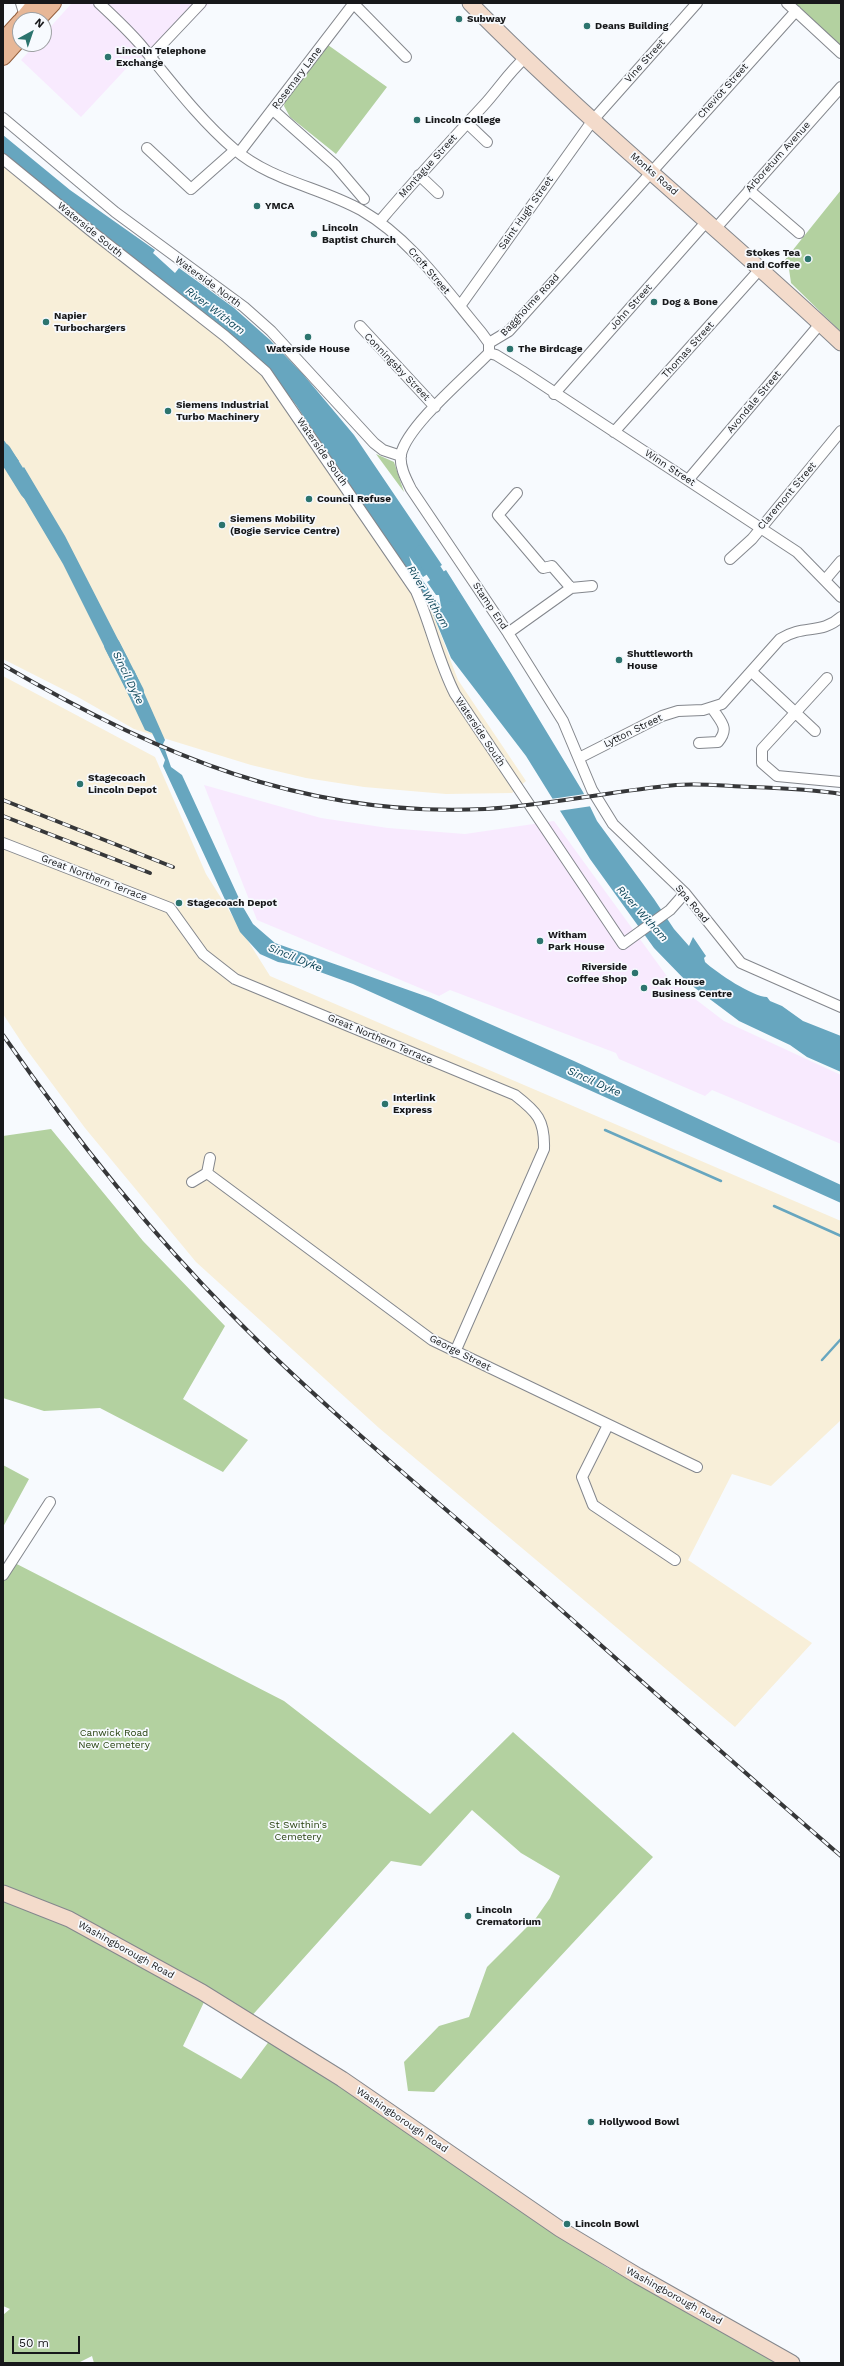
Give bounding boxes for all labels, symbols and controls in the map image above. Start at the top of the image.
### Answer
north arrow [12,12,52,52]
place label: Subway [467,13,506,25]
marker: Subway [454,14,464,24]
text: N [32,16,47,31]
place label: Deans Building [595,20,668,32]
marker: Deans Building [582,21,592,31]
street label: Vine Street [622,37,668,85]
street label: Rosemary Lane [270,44,324,112]
place label: Lincoln Telephone Exchange [116,45,206,68]
marker: Lincoln Telephone Exchange [103,52,113,62]
street label: Cheviot Street [695,61,751,121]
place label: Lincoln College [425,114,501,126]
marker: Lincoln College [412,115,422,125]
street label: Arboretum Avenue [743,119,813,195]
street label: Montague Street [396,132,460,200]
street label: Monks Road [628,150,680,198]
street label: Saint Hugh Street [496,174,556,252]
street label: Waterside South [55,200,125,260]
place label: YMCA [265,200,294,212]
marker: YMCA [252,201,262,211]
place label: Lincoln Baptist Church [322,222,396,246]
marker: Lincoln Baptist Church [309,229,319,239]
street label: Croft Street [406,245,452,297]
place label: Stokes Tea and Coffee [746,247,800,270]
street label: Waterside North [172,254,244,310]
marker: Stokes Tea and Coffee [803,254,813,264]
street label: Baggholme Road [498,271,562,339]
street label: John Street [607,282,655,332]
water label: River Witham [183,284,247,338]
place label: Dog & Bone [662,296,718,308]
marker: Dog & Bone [649,297,659,307]
place label: Napier Turbochargers [54,310,125,334]
marker: Napier Turbochargers [41,317,51,327]
street label: Thomas Street [659,319,717,381]
street label: Conningsby Street [362,331,432,403]
marker: Waterside House [303,332,313,342]
place label: Waterside House [266,343,350,355]
place label: The Birdcage [518,343,582,355]
marker: The Birdcage [505,344,515,354]
street label: Avondale Street [724,368,784,436]
place label: Siemens Industrial Turbo Machinery [176,399,269,422]
marker: Siemens Industrial Turbo Machinery [163,406,173,416]
street label: Waterside South [294,415,350,489]
street label: Winn Street [642,447,698,489]
street label: Claremont Street [755,460,819,532]
place label: Council Refuse [317,493,391,505]
marker: Council Refuse [304,494,314,504]
place label: Siemens Mobility (Bogie Service Centre) [230,513,340,536]
marker: Siemens Mobility (Bogie Service Centre) [217,520,227,530]
water label: River Witham [404,563,452,631]
street label: Stamp End [470,580,510,632]
place label: Shuttleworth House [627,648,693,672]
water label: Sincil Dyke [109,649,147,707]
marker: Shuttleworth House [614,655,624,665]
street label: Waterside South [452,695,508,769]
street label: Lytton Street [602,712,664,750]
place label: Stagecoach Lincoln Depot [88,772,157,796]
marker: Stagecoach Lincoln Depot [75,779,85,789]
street label: Great Northern Terrace [39,852,149,904]
street label: Spa Road [673,882,711,926]
water label: River Witham [613,883,671,945]
place label: Stagecoach Depot [187,897,277,909]
marker: Stagecoach Depot [174,898,184,908]
place label: Witham Park House [548,929,605,952]
marker: Witham Park House [535,936,545,946]
water label: Sincil Dyke [266,941,324,975]
place label: Riverside Coffee Shop [567,961,627,984]
marker: Riverside Coffee Shop [630,968,640,978]
place label: Oak House Business Centre [652,976,732,1000]
marker: Oak House Business Centre [639,983,649,993]
street label: Great Northern Terrace [326,1011,434,1067]
water label: Sincil Dyke [565,1064,623,1100]
place label: Interlink Express [393,1092,435,1116]
marker: Interlink Express [380,1099,390,1109]
street label: George Street [427,1332,493,1374]
park label: Canwick Road New Cemetery [78,1727,150,1750]
park label: St Swithin's Cemetery [269,1819,327,1842]
place label: Lincoln Crematorium [476,1904,541,1928]
marker: Lincoln Crematorium [463,1911,473,1921]
street label: Washingborough Road [76,1919,176,1981]
street label: Washingborough Road [354,2085,450,2155]
place label: Hollywood Bowl [599,2116,679,2128]
marker: Hollywood Bowl [586,2117,596,2127]
place label: Lincoln Bowl [575,2218,639,2230]
marker: Lincoln Bowl [562,2219,572,2229]
street label: Washingborough Road [624,2265,724,2327]
scale bar [14,2328,82,2354]
text: 50 m [19,2336,49,2350]

